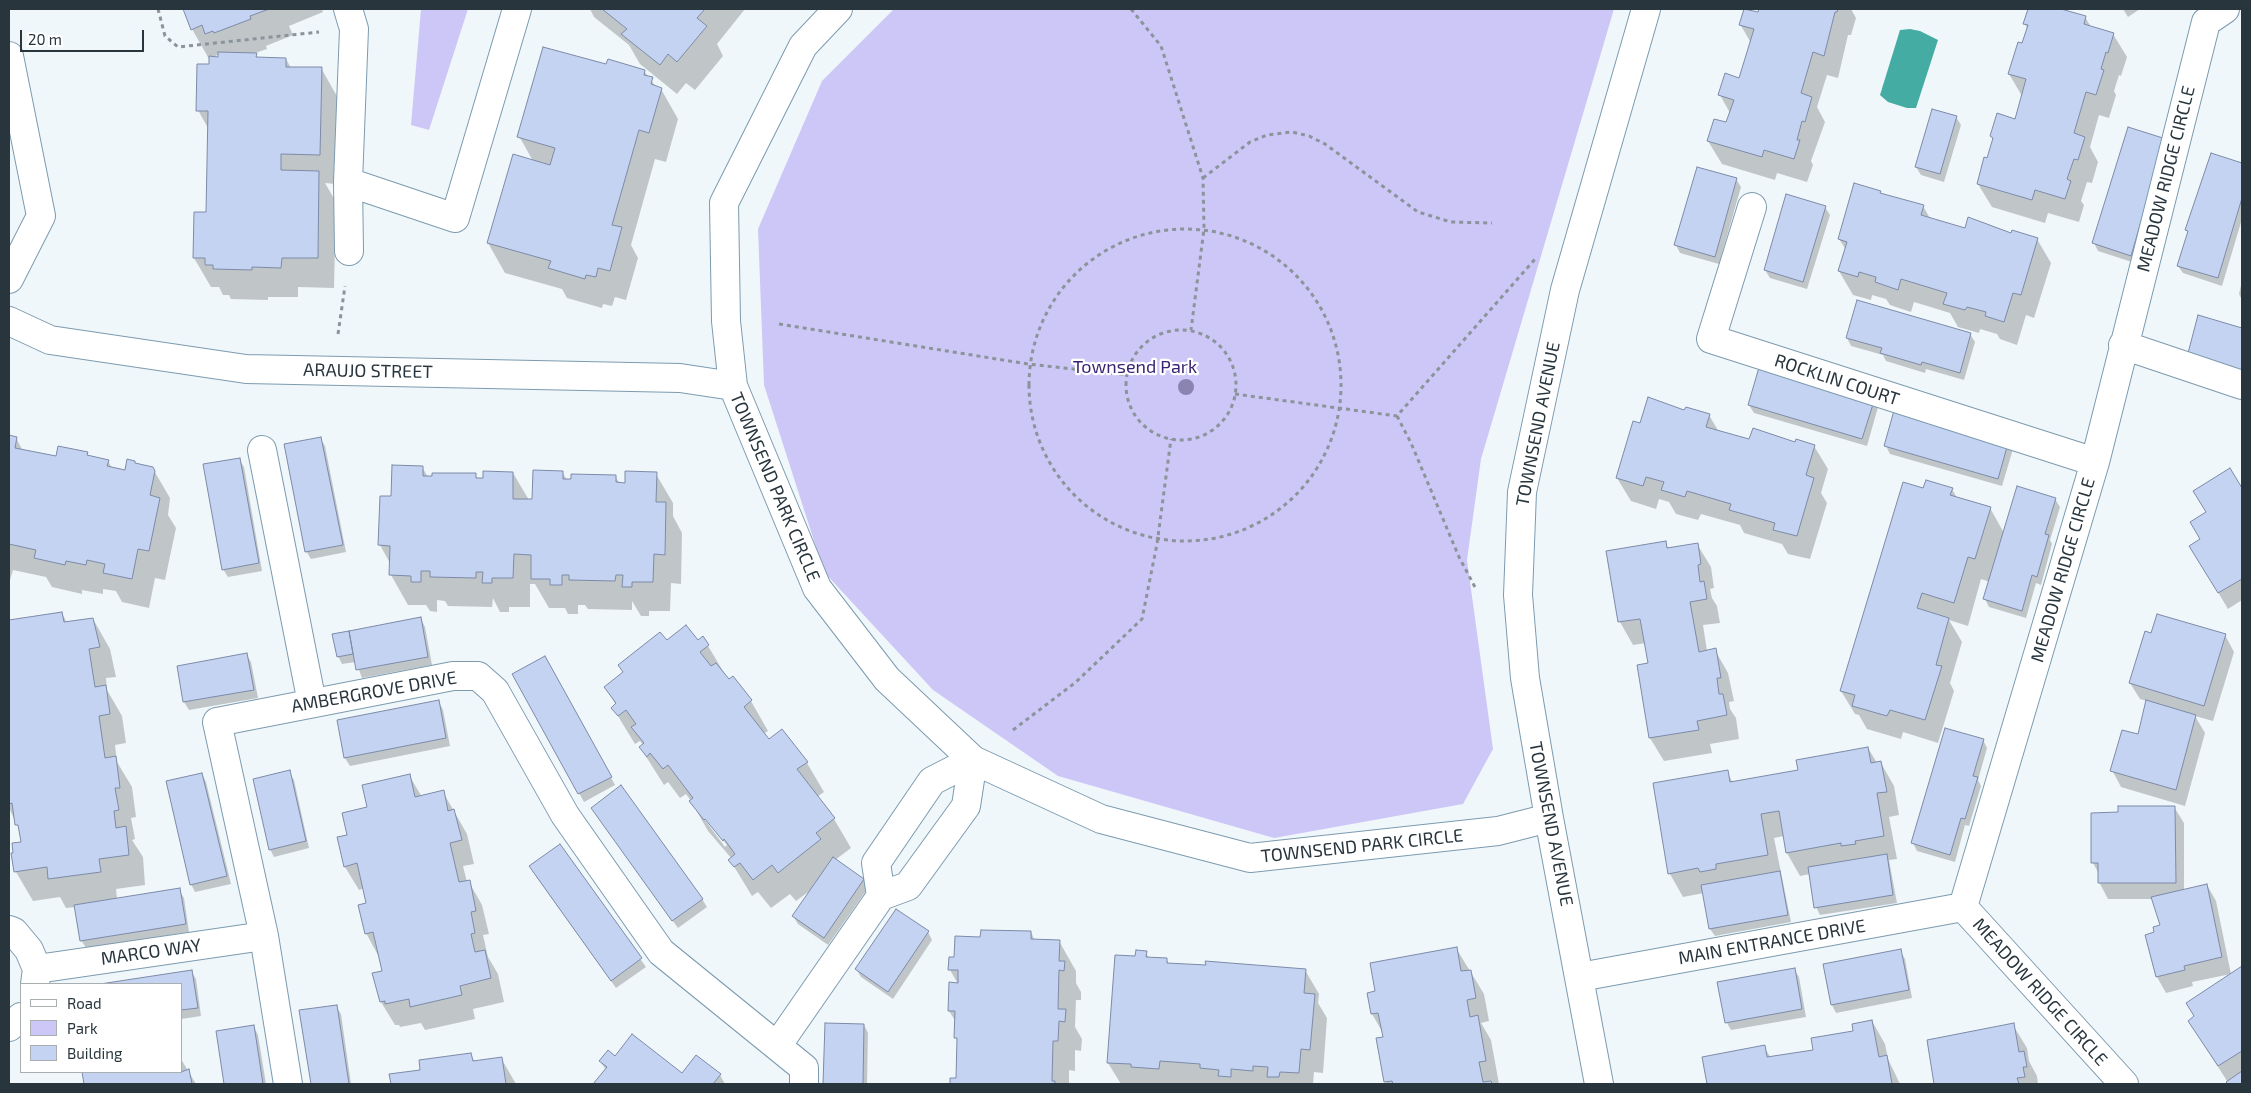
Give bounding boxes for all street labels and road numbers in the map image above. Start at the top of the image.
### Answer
street label: MEADOW RIDGE CIRCLE [2132,84,2200,274]
street label: TOWNSEND AVENUE [1511,340,1565,508]
street label: ROCKLIN COURT [1772,350,1902,410]
street label: ARAUJO STREET [303,359,433,383]
street label: TOWNSEND PARK CIRCLE [725,389,825,585]
street label: MEADOW RIDGE CIRCLE [2026,475,2100,665]
street label: AMBERGROVE DRIVE [290,667,458,717]
street label: TOWNSEND AVENUE [1524,740,1578,908]
street label: TOWNSEND PARK CIRCLE [1260,825,1464,867]
street label: MEADOW RIDGE CIRCLE [1968,914,2112,1070]
street label: MAIN ENTRANCE DRIVE [1677,915,1867,969]
street label: MARCO WAY [99,934,203,970]

